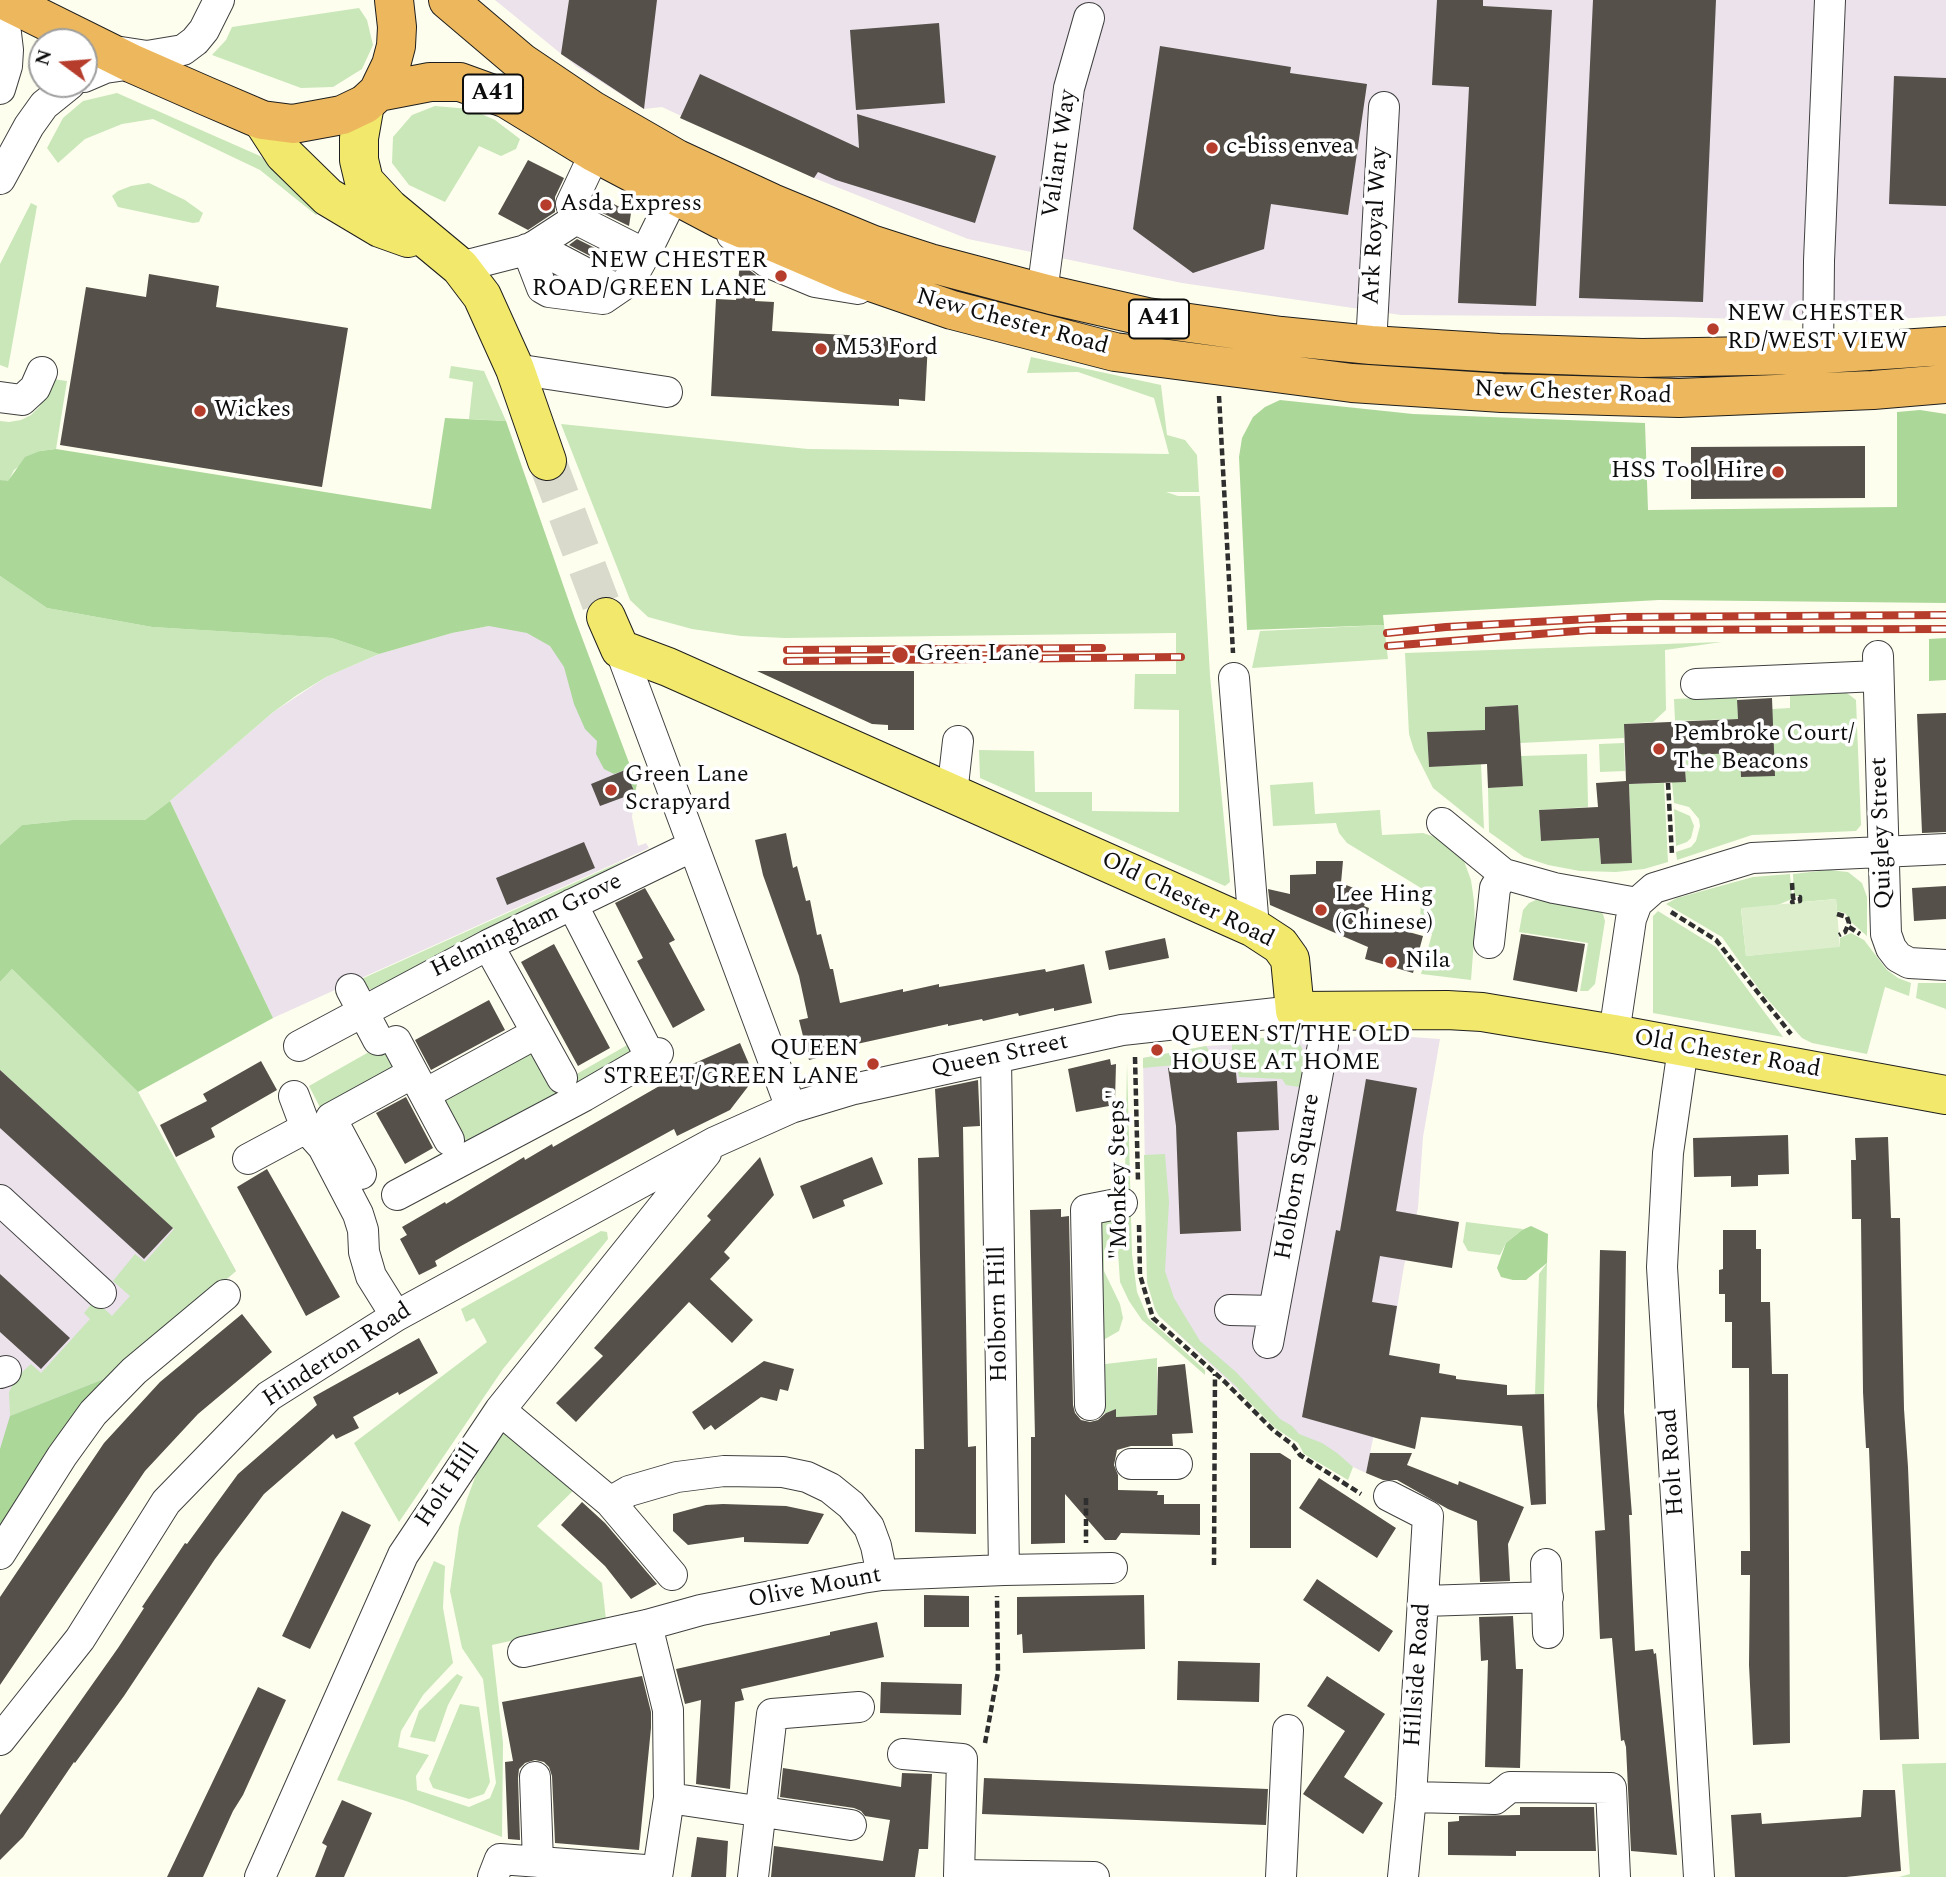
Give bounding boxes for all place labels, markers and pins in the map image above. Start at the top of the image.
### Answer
place label: c-biss envea [1226,134,1354,162]
marker: c-biss envea [1204,140,1220,156]
place label: Asda Express [560,191,702,219]
marker: Asda Express [538,197,554,213]
place label: NEW CHESTER ROAD/GREEN LANE [532,248,767,304]
marker: NEW CHESTER ROAD/GREEN LANE [773,268,789,284]
place label: NEW CHESTER RD/WEST VIEW [1727,301,1908,357]
marker: NEW CHESTER RD/WEST VIEW [1705,321,1721,337]
place label: M53 Ford [835,335,938,363]
marker: M53 Ford [813,341,829,357]
place label: Wickes [214,397,291,425]
marker: Wickes [192,403,208,419]
place label: HSS Tool Hire [1611,458,1764,486]
marker: HSS Tool Hire [1770,464,1786,480]
place label: Green Lane [916,641,1040,669]
marker: Green Lane [890,645,910,665]
place label: Pembroke Court/ The Beacons [1673,721,1854,777]
marker: Pembroke Court/ The Beacons [1651,741,1667,757]
place label: Green Lane Scrapyard [625,762,749,818]
marker: Green Lane Scrapyard [603,782,619,798]
place label: Lee Hing (Chinese) [1335,882,1433,938]
marker: Lee Hing (Chinese) [1313,902,1329,918]
place label: Nila [1405,948,1450,976]
marker: Nila [1383,954,1399,970]
place label: QUEEN ST/THE OLD HOUSE AT HOME [1171,1022,1411,1078]
place label: QUEEN STREET/GREEN LANE [603,1036,859,1092]
marker: QUEEN ST/THE OLD HOUSE AT HOME [1149,1042,1165,1058]
marker: QUEEN STREET/GREEN LANE [865,1056,881,1072]

